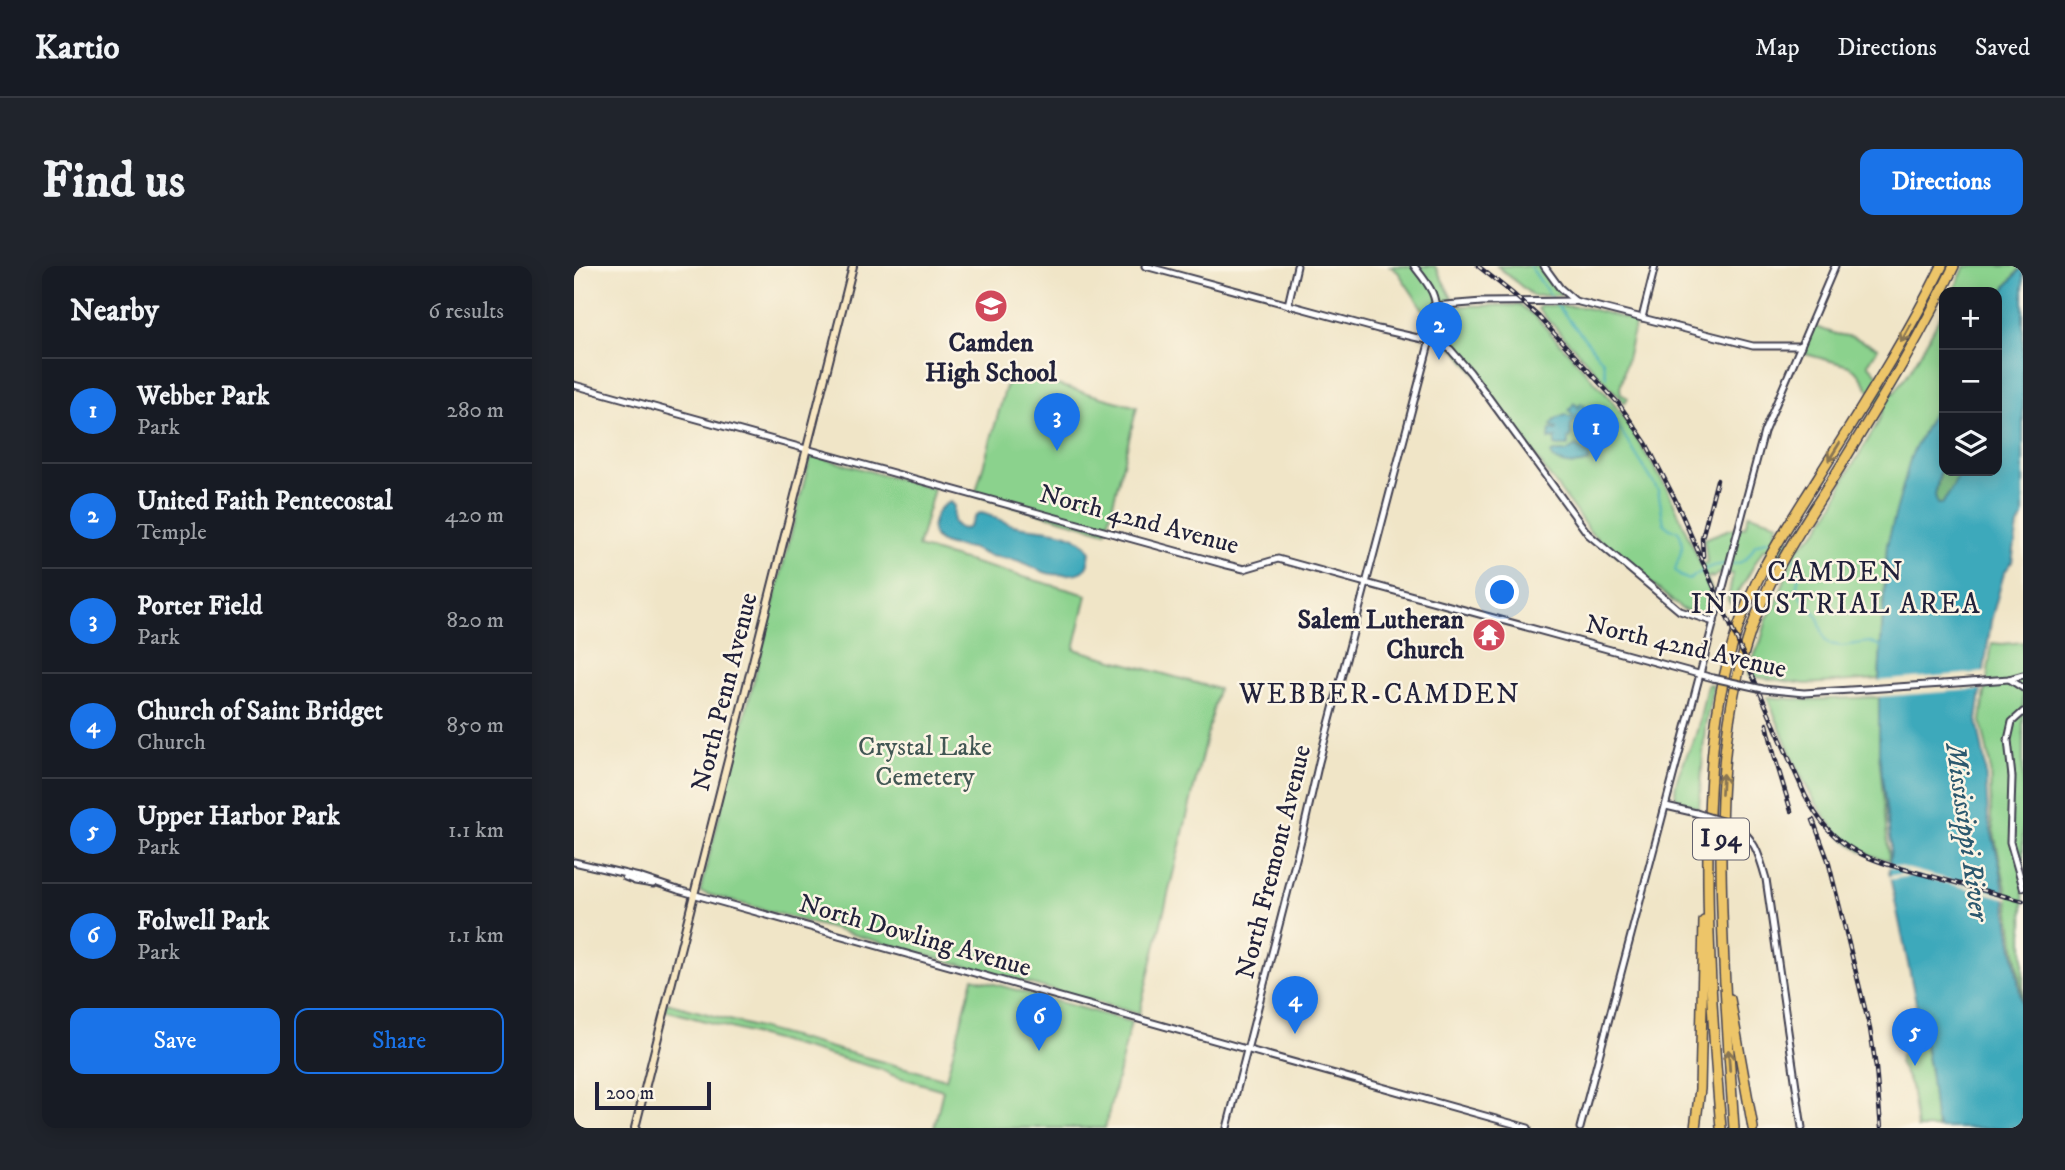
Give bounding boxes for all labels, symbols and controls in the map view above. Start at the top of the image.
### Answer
text: Kartio [35,28,120,69]
text: Map [1755,33,1800,63]
text: Directions [1838,33,1937,63]
text: Saved [1975,33,2030,63]
button: Directions [1860,149,2023,215]
text: Find us [42,151,185,213]
school or university icon: Camden High School [972,287,1010,325]
map controls [1939,287,2002,476]
button: + [1939,287,2002,350]
text: Nearby [70,293,159,330]
text: 6 results [428,297,504,326]
pin: 2 [1416,302,1462,360]
one-way arrow [1899,322,1913,342]
place label: Camden High School [925,327,1058,390]
button: − [1939,350,2002,413]
text: Webber Park [137,380,269,413]
pin: 3 [1034,393,1080,451]
text: 1 [89,396,97,425]
text: 280 m [447,396,504,425]
pin: 1 [1573,404,1619,462]
text: Park [137,413,180,442]
button: layers [1939,413,2002,476]
one-way arrow [1827,441,1841,461]
street label: North 42nd Avenue [1036,477,1242,563]
text: United Faith Pentecostal [137,485,392,518]
text: 2 [87,501,99,530]
text: 420 m [445,501,504,530]
text: Temple [137,518,207,547]
district label: CAMDEN INDUSTRIAL AREA [1690,555,1982,622]
your location [1485,575,1519,609]
street label: North Penn Avenue [684,589,766,795]
text: Porter Field [137,590,262,623]
place label: Salem Lutheran Church [1297,604,1464,667]
text: 3 [89,606,97,635]
text: 820 m [447,606,504,635]
street label: North 42nd Avenue [1582,608,1790,686]
temple icon: Salem Lutheran Church [1470,616,1508,654]
text: Park [137,623,180,652]
district label: WEBBER-CAMDEN [1238,677,1521,712]
text: Church of Saint Bridget [137,695,383,728]
text: 4 [86,711,100,740]
text: 850 m [446,711,504,740]
text: Church [137,728,206,757]
park label: Crystal Lake Cemetery [858,731,992,794]
water label: Mississippi River [1937,739,1997,925]
street label: North Fremont Avenue [1229,742,1319,982]
one-way arrow [1716,772,1729,795]
text: Upper Harbor Park [137,800,340,833]
text: 5 [87,816,99,845]
text: 1.1 km [448,816,504,845]
road number: I 94 [1693,818,1749,860]
text: Park [137,833,180,862]
street label: North Dowling Avenue [795,887,1035,985]
text: Folwell Park [137,905,269,938]
text: 6 [87,921,99,950]
text: 1.1 km [448,921,504,950]
text: Park [137,938,180,967]
pin: 4 [1272,976,1318,1034]
pin: 6 [1016,993,1062,1051]
button: Save [70,1008,280,1074]
button: Share [294,1008,504,1074]
pin: 5 [1892,1008,1938,1066]
one-way arrow [1722,1049,1735,1072]
scale bar [595,1079,710,1111]
text: 200 m [606,1082,654,1105]

